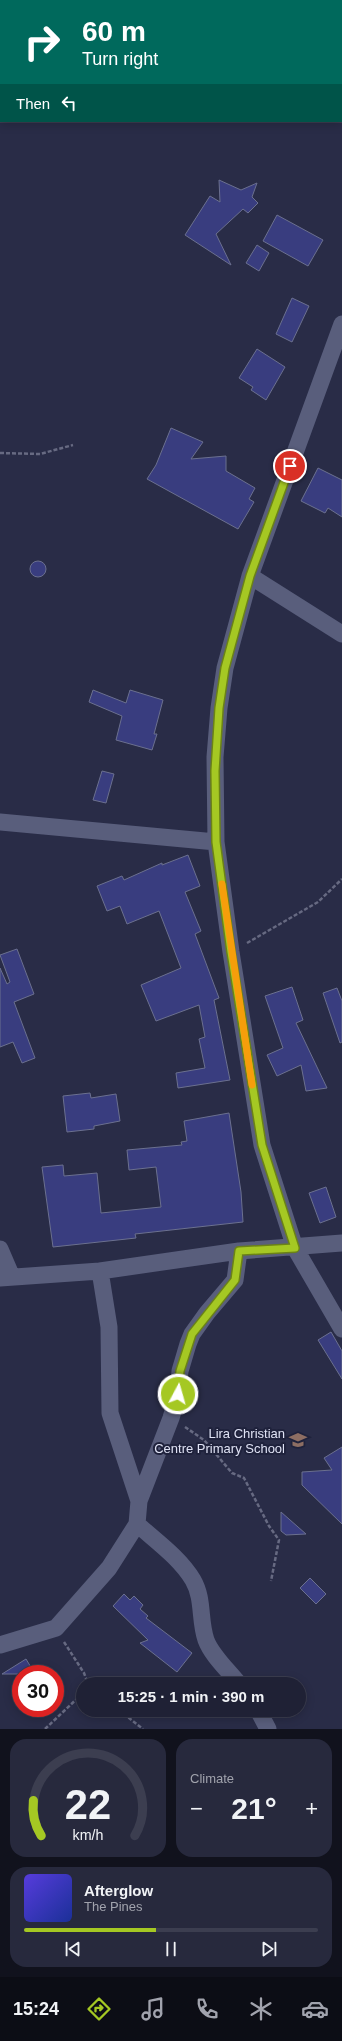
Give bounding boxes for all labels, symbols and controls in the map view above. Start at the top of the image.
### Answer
icon: right [16,16,68,68]
text: 60 m [82,16,146,47]
text: Turn right [82,49,158,69]
icon: left [58,92,80,114]
text: Then [16,95,50,112]
pin [273,449,307,483]
icon: arrive [279,455,301,477]
position arrow [157,1373,199,1415]
place label: Lira Christian Centre Primary School [154,1426,285,1456]
school or university icon: Lira Christian Centre Primary School [288,1430,308,1450]
speed limit sign: 30 [12,1665,64,1717]
text: 15:25 · 1 min · 390 m [118,1688,264,1705]
text: Climate [190,1771,234,1786]
text: 22 [65,1781,111,1828]
text: 21° [231,1792,277,1825]
text: − [190,1796,203,1821]
text: + [305,1796,318,1821]
text: km/h [73,1827,104,1843]
text: Afterglow [84,1882,153,1899]
text: The Pines [84,1899,143,1914]
icon: previous [62,1938,84,1960]
icon: pause [160,1938,182,1960]
icon: next [258,1938,280,1960]
icon: directions [85,1995,113,2023]
icon: music [139,1995,167,2023]
icon: phone [193,1995,221,2023]
icon: climate [247,1995,275,2023]
icon: car [301,1995,329,2023]
text: 15:24 [13,1999,59,2019]

